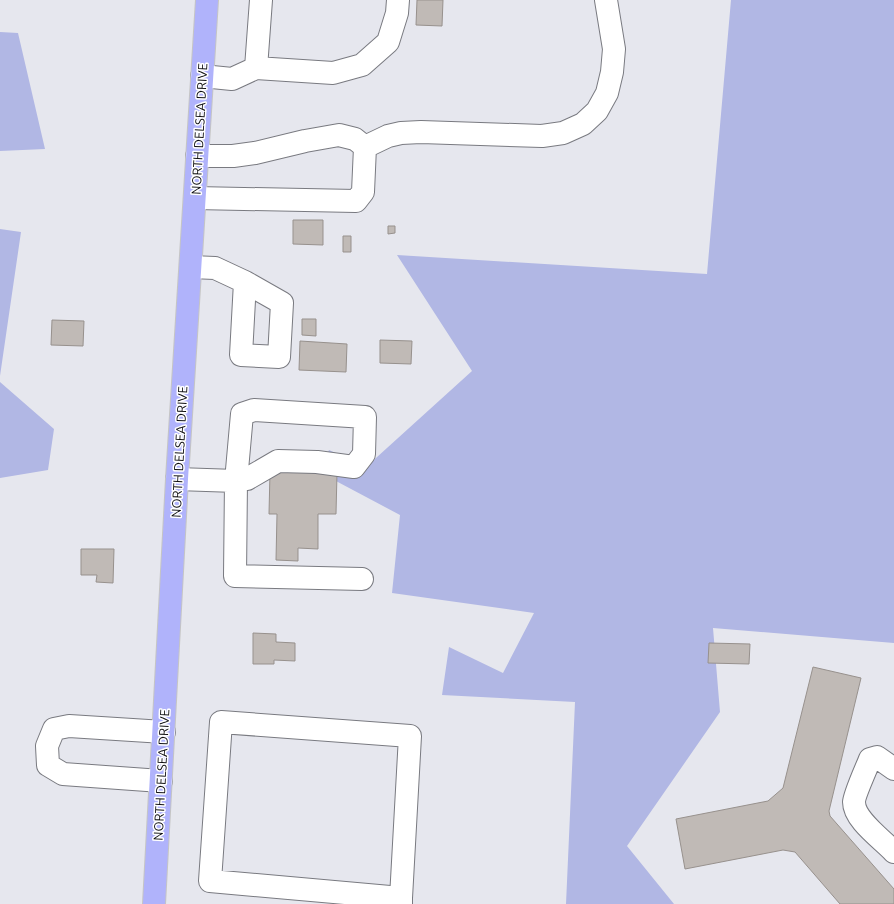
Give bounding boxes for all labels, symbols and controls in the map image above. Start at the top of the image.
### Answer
street label: NORTH DELSEA DRIVE [189,63,209,195]
street label: NORTH DELSEA DRIVE [169,386,189,518]
street label: NORTH DELSEA DRIVE [151,709,171,841]

